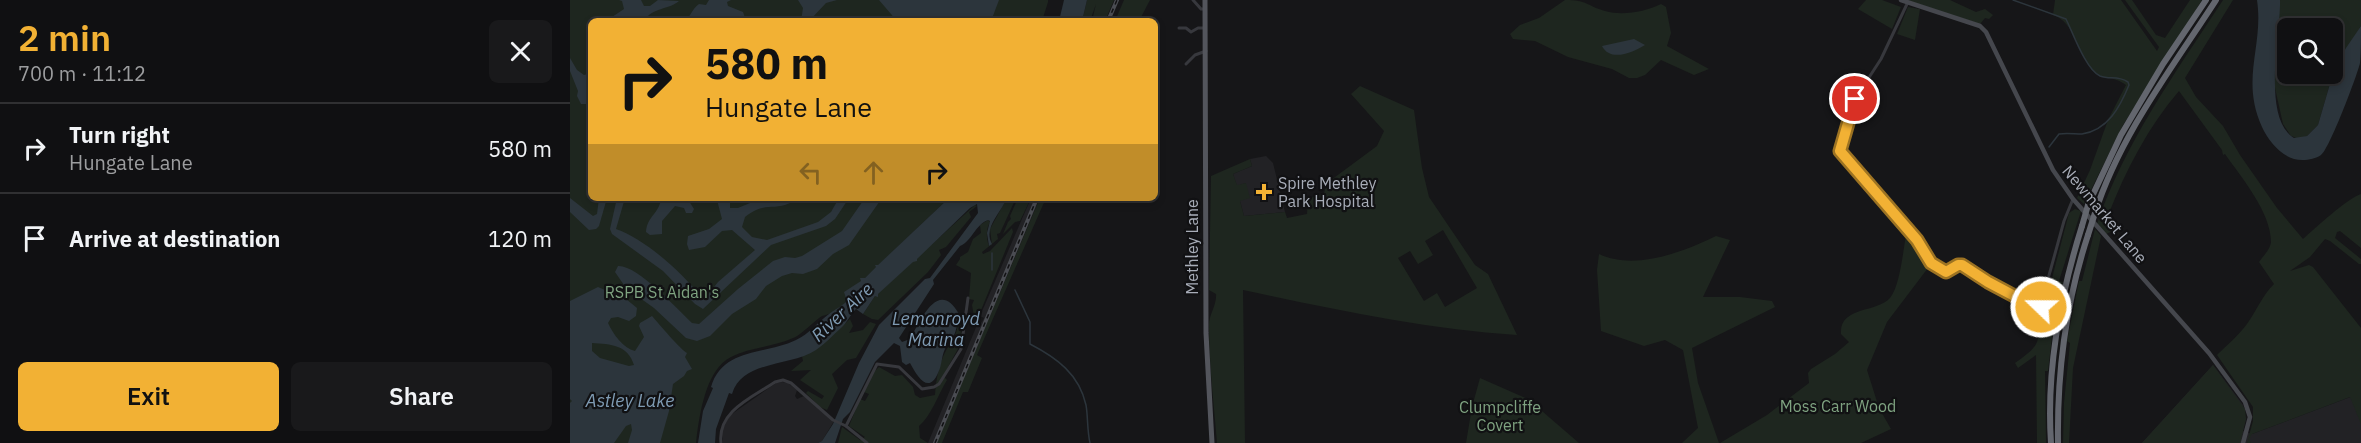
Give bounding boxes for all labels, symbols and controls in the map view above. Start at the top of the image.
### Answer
text: 2 min [18,14,111,61]
map controls [2277,18,2343,84]
button: search [2277,18,2343,84]
button: close [489,20,552,83]
text: 580 m [705,36,828,91]
icon: right [606,42,684,120]
text: 700 m · 11:12 [18,60,146,87]
pin [1829,73,1880,124]
icon: arrive [1838,82,1871,115]
text: Hungate Lane [705,89,872,124]
text: Turn right [69,120,170,149]
icon: right [18,132,51,165]
text: 580 m [488,134,552,163]
text: Hungate Lane [69,149,193,176]
icon: left [794,156,827,189]
icon: ahead [857,156,890,189]
icon: right [920,156,953,189]
street label: Newmarket Lane [2058,161,2152,267]
place label: Spire Methley Park Hospital [1278,173,1376,211]
marker: Spire Methley Park Hospital [1255,183,1273,201]
street label: Methley Lane [1182,199,1202,295]
icon: arrive [18,222,51,255]
text: Arrive at destination [69,224,280,253]
text: 120 m [488,224,552,253]
position arrow [2009,275,2073,339]
water label: River Aire [806,278,878,346]
park label: RSPB St Aidan's [605,282,719,302]
water label: Lemonroyd Marina [892,307,980,351]
button: Exit [18,362,279,431]
button: Share [291,362,552,431]
water label: Astley Lake [584,389,675,412]
park label: Moss Carr Wood [1780,396,1896,416]
park label: Clumpcliffe Covert [1459,397,1541,435]

